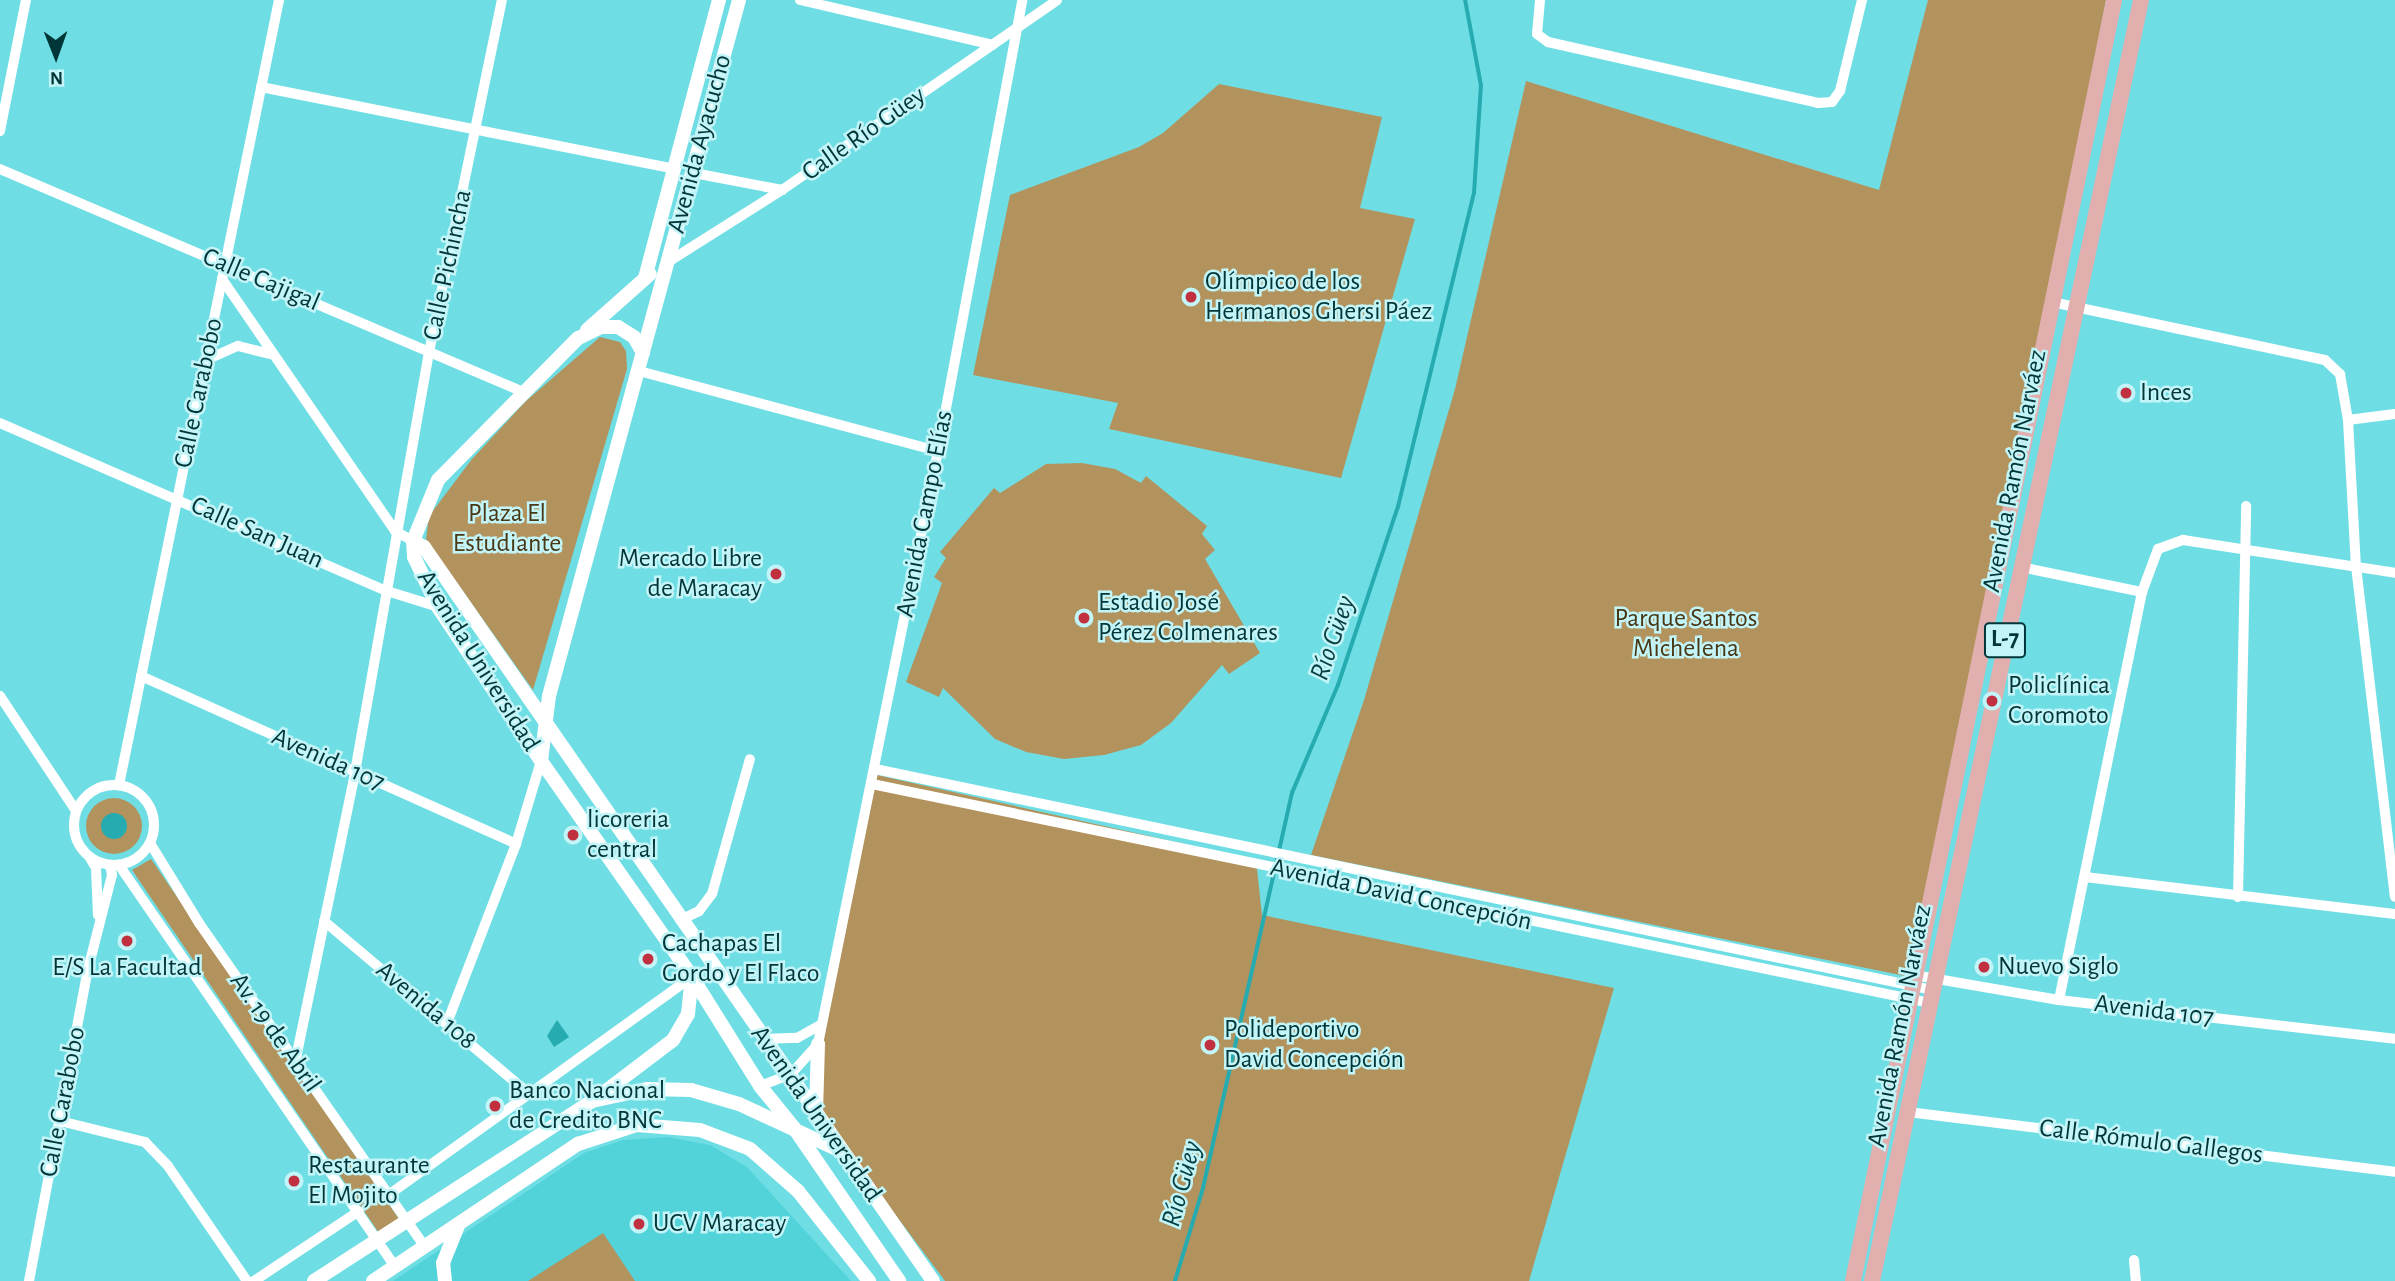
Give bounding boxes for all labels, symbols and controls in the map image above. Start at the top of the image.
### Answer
north arrow [21,21,91,91]
street label: Avenida Ayacucho [661,51,739,237]
text: N [50,68,63,87]
street label: Calle Río Güey [796,80,932,188]
street label: Calle Pichincha [417,187,479,343]
street label: Calle Cajigal [198,241,324,319]
place label: Olímpico de los Hermanos Ghersi Páez [1205,266,1432,328]
marker: Olímpico de los Hermanos Ghersi Páez [1183,289,1199,305]
street label: Calle Carabobo [168,315,230,471]
street label: Avenida Ramón Narváez [1976,347,2054,595]
place label: Inces [2140,377,2192,409]
marker: Inces [2118,385,2134,401]
street label: Avenida Campo Elías [890,408,960,620]
street label: Calle San Juan [186,490,328,576]
park label: Plaza El Estudiante [453,498,561,560]
place label: Mercado Libre de Maracay [619,543,762,604]
street label: Avenida Universidad [410,565,546,757]
marker: Mercado Libre de Maracay [768,566,784,582]
place label: Estadio José Pérez Colmenares [1098,587,1278,648]
water label: Río Güey [1303,591,1363,685]
park label: Parque Santos Michelena [1615,603,1757,664]
marker: Estadio José Pérez Colmenares [1076,610,1092,626]
road number: L-7 [1982,620,2028,660]
place label: Policlínica Coromoto [2008,670,2110,732]
marker: Policlínica Coromoto [1982,691,2002,711]
street label: Avenida 107 [267,721,389,799]
place label: licoreria central [587,804,669,866]
marker: licoreria central [565,827,581,843]
street label: Avenida David Concepción [1267,852,1535,938]
street label: Avenida Ramón Narváez [1861,902,1939,1150]
place label: Cachapas El Gordo y El Flaco [662,928,820,990]
marker: E/S La Facultad [119,933,135,949]
marker: Cachapas El Gordo y El Flaco [640,951,656,967]
place label: Nuevo Siglo [1998,951,2119,983]
place label: E/S La Facultad [52,952,202,984]
street label: Avenida 108 [369,955,483,1057]
marker: Nuevo Siglo [1976,959,1992,975]
street label: Av. 19 de Abril [223,967,327,1099]
street label: Avenida 107 [2092,988,2216,1034]
place label: Polideportivo David Concepción [1224,1014,1404,1076]
street label: Avenida Universidad [744,1020,888,1208]
street label: Calle Carabobo [33,1024,93,1180]
marker: Polideportivo David Concepción [1202,1037,1218,1053]
place label: Banco Nacional de Credito BNC [509,1075,665,1136]
marker: Banco Nacional de Credito BNC [487,1098,503,1114]
street label: Calle Rómulo Gallegos [2037,1113,2265,1171]
water label: Río Güey [1154,1137,1210,1231]
place label: Restaurante El Mojito [308,1150,430,1212]
marker: Restaurante El Mojito [286,1173,302,1189]
place label: UCV Maracay [653,1208,786,1240]
marker: UCV Maracay [631,1216,647,1232]

